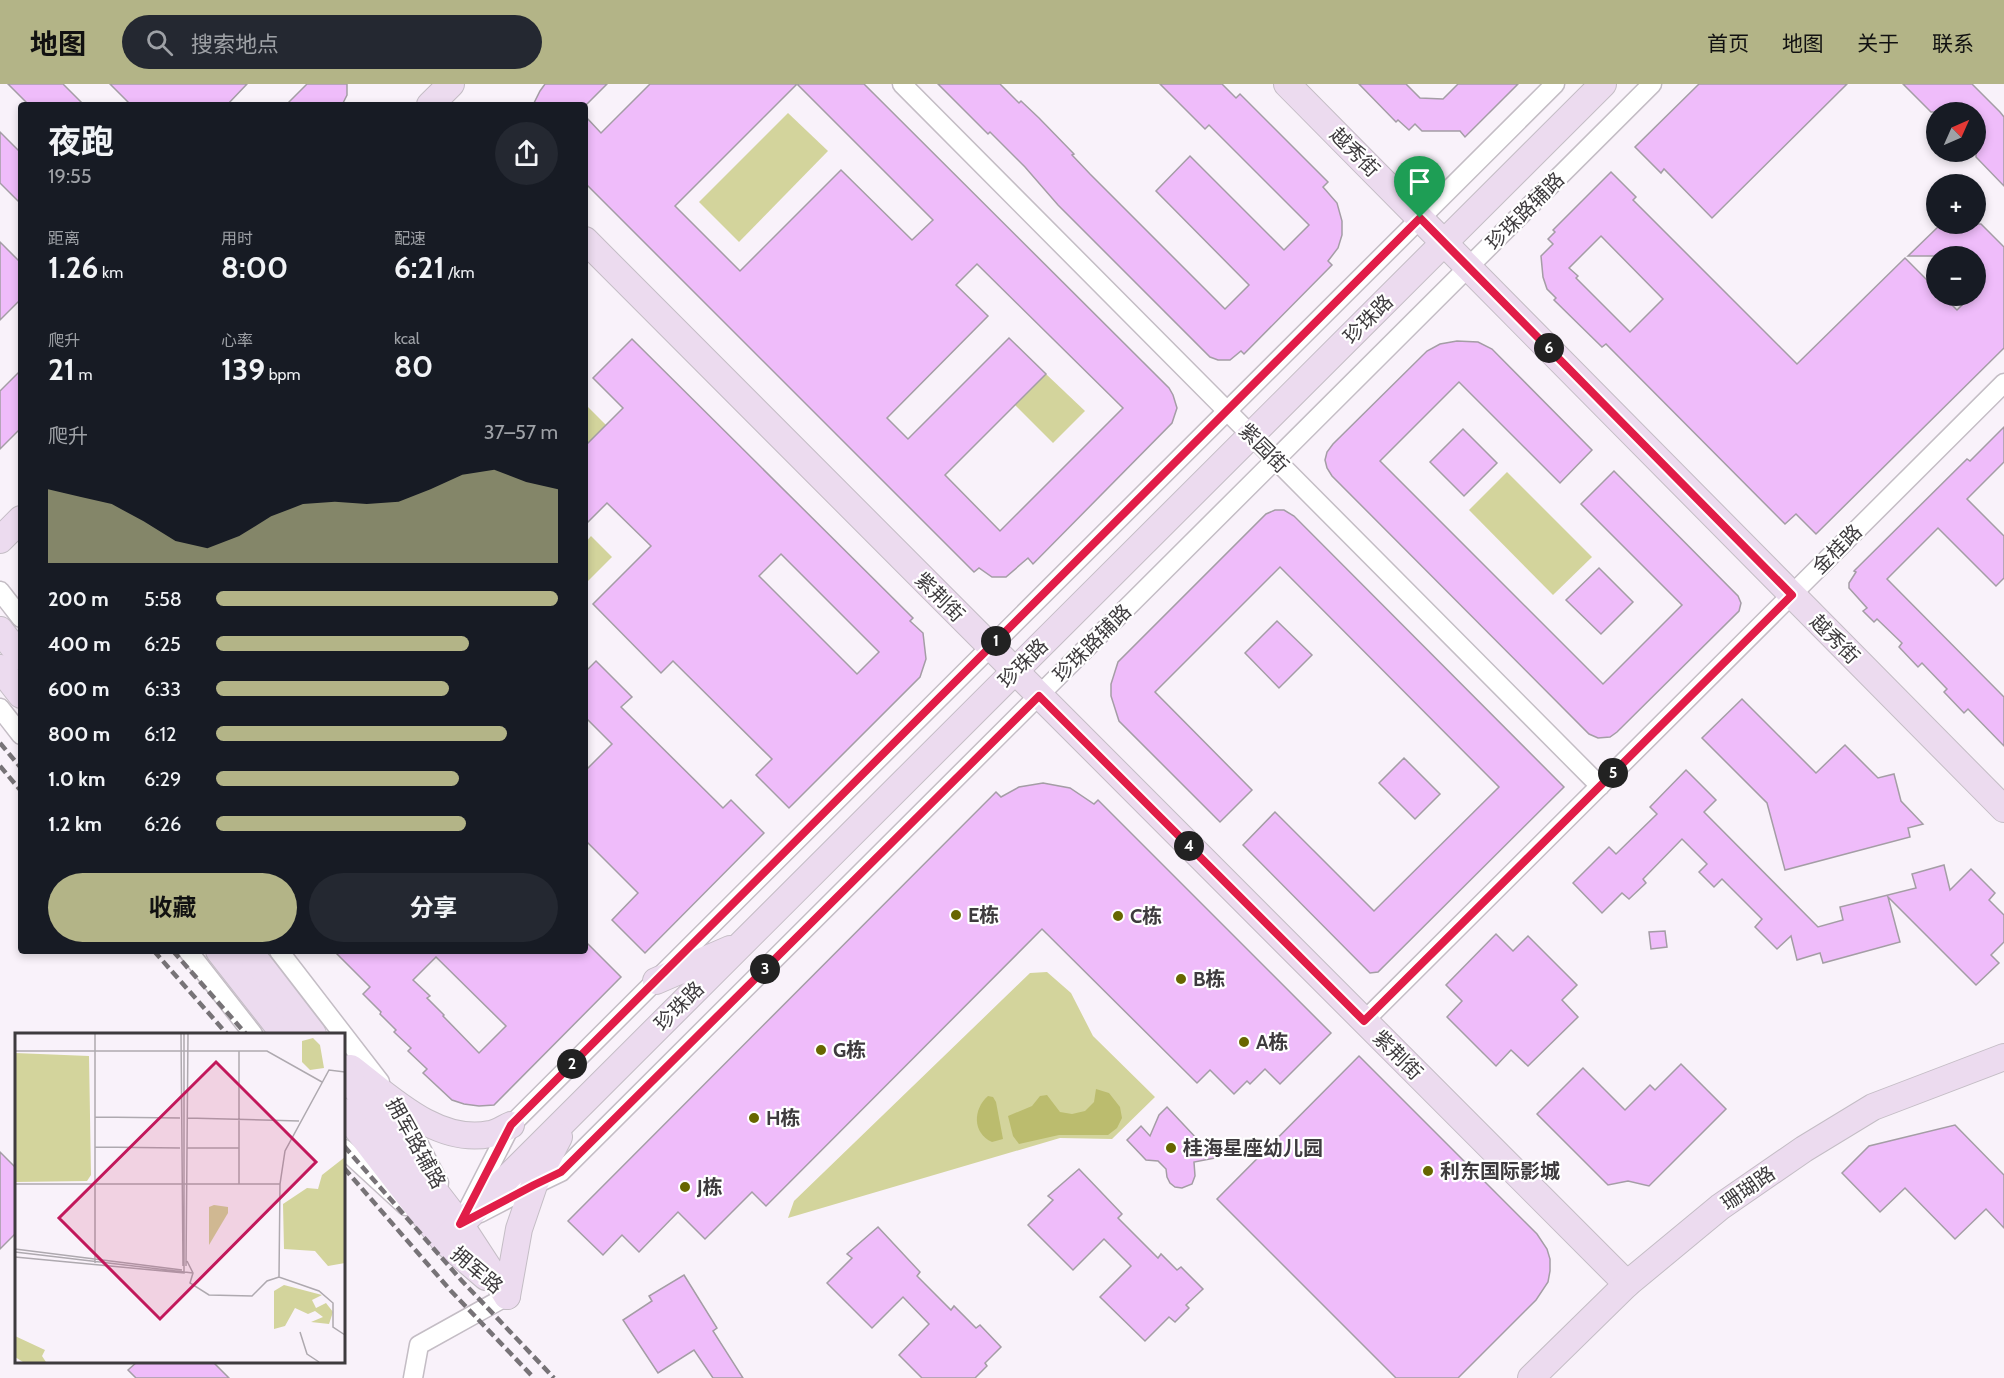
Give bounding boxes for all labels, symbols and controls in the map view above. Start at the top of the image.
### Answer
search box [122,15,542,69]
icon: search [143,26,176,59]
text: 地图 [30,27,86,61]
text: 搜索地点 [191,31,279,58]
text: 首页 [1707,31,1749,56]
text: 地图 [1782,31,1824,56]
text: 关于 [1857,31,1899,56]
text: 联系 [1932,31,1974,56]
north arrow [1926,102,1986,162]
map controls [1926,102,1986,306]
text: 夜跑 [48,121,114,161]
button: share [495,122,558,185]
street label: 越秀街 [1325,122,1385,182]
pin [1394,156,1445,218]
text: 19:55 [48,164,92,188]
icon: arrive [1403,165,1436,198]
street label: 珍珠路辅路 [1481,167,1569,255]
button: + [1926,174,1986,234]
text: 距离 [48,229,80,248]
text: 用时 [221,229,253,248]
text: 配速 [394,229,426,248]
button: − [1926,246,1986,306]
text: 1.26 [48,249,98,286]
text: 8:00 [221,249,288,286]
text: 6:21 [394,249,444,286]
text: km [98,263,123,282]
text: /km [444,263,474,282]
street label: 珍珠路 [1338,289,1398,349]
text: kcal [394,329,420,348]
text: 爬升 [48,331,80,350]
text: 心率 [221,331,253,350]
pin: 6 [1534,333,1564,363]
text: 6 [1545,338,1554,357]
text: 80 [394,348,433,385]
text: 21 [48,351,75,388]
text: 139 [221,351,265,388]
text: m [75,365,93,384]
text: bpm [265,365,301,384]
street label: 紫园街 [1234,418,1294,478]
text: 37–57 m [484,420,558,444]
text: 爬升 [48,424,88,448]
street label: 金桂路 [1807,519,1867,579]
street label: 紫荆街 [910,567,970,627]
text: 200 m [48,587,109,611]
text: 5:58 [144,587,182,611]
street label: 珍珠路辅路 [1048,599,1136,687]
street label: 越秀街 [1805,609,1865,669]
pin: 1 [981,626,1011,656]
text: 1 [993,631,999,650]
text: 400 m [48,632,111,656]
text: 6:25 [144,632,181,656]
street label: 珍珠路 [993,633,1053,693]
text: 600 m [48,677,109,701]
text: 6:33 [144,677,181,701]
text: 800 m [48,722,110,746]
text: 6:12 [144,722,177,746]
pin: 5 [1598,758,1628,788]
text: 5 [1609,763,1617,782]
text: 1.0 km [48,767,105,791]
text: 6:29 [144,767,181,791]
text: 1.2 km [48,812,102,836]
text: 6:26 [144,812,181,836]
pin: 4 [1174,831,1204,861]
text: 4 [1184,836,1194,855]
button: 收藏 [48,873,297,942]
button: 分享 [309,873,558,942]
place label: E栋 [968,903,999,927]
place label: C栋 [1130,904,1162,928]
marker: E栋 [949,908,963,922]
marker: C栋 [1111,909,1125,923]
pin: 3 [750,954,780,984]
text: 3 [761,959,769,978]
place label: B栋 [1193,967,1226,991]
marker: B栋 [1174,972,1188,986]
street label: 珍珠路 [649,976,709,1036]
street label: 紫荆街 [1368,1025,1428,1085]
place label: A栋 [1256,1030,1289,1054]
inset map [15,1033,345,1363]
marker: A栋 [1237,1035,1251,1049]
place label: G栋 [833,1038,866,1062]
marker: G栋 [814,1043,828,1057]
pin: 2 [557,1049,587,1079]
text: 2 [568,1054,576,1073]
street label: 拥军路辅路 [381,1093,451,1193]
place label: H栋 [766,1106,801,1130]
marker: H栋 [747,1111,761,1125]
place label: 桂海星座幼儿园 [1183,1136,1323,1160]
marker: 桂海星座幼儿园 [1164,1141,1178,1155]
place label: 利东国际影城 [1440,1159,1560,1183]
street label: 珊瑚路 [1717,1161,1779,1215]
marker: 利东国际影城 [1421,1164,1435,1178]
place label: J栋 [696,1175,723,1199]
marker: J栋 [678,1180,692,1194]
street label: 拥军路 [446,1242,508,1298]

